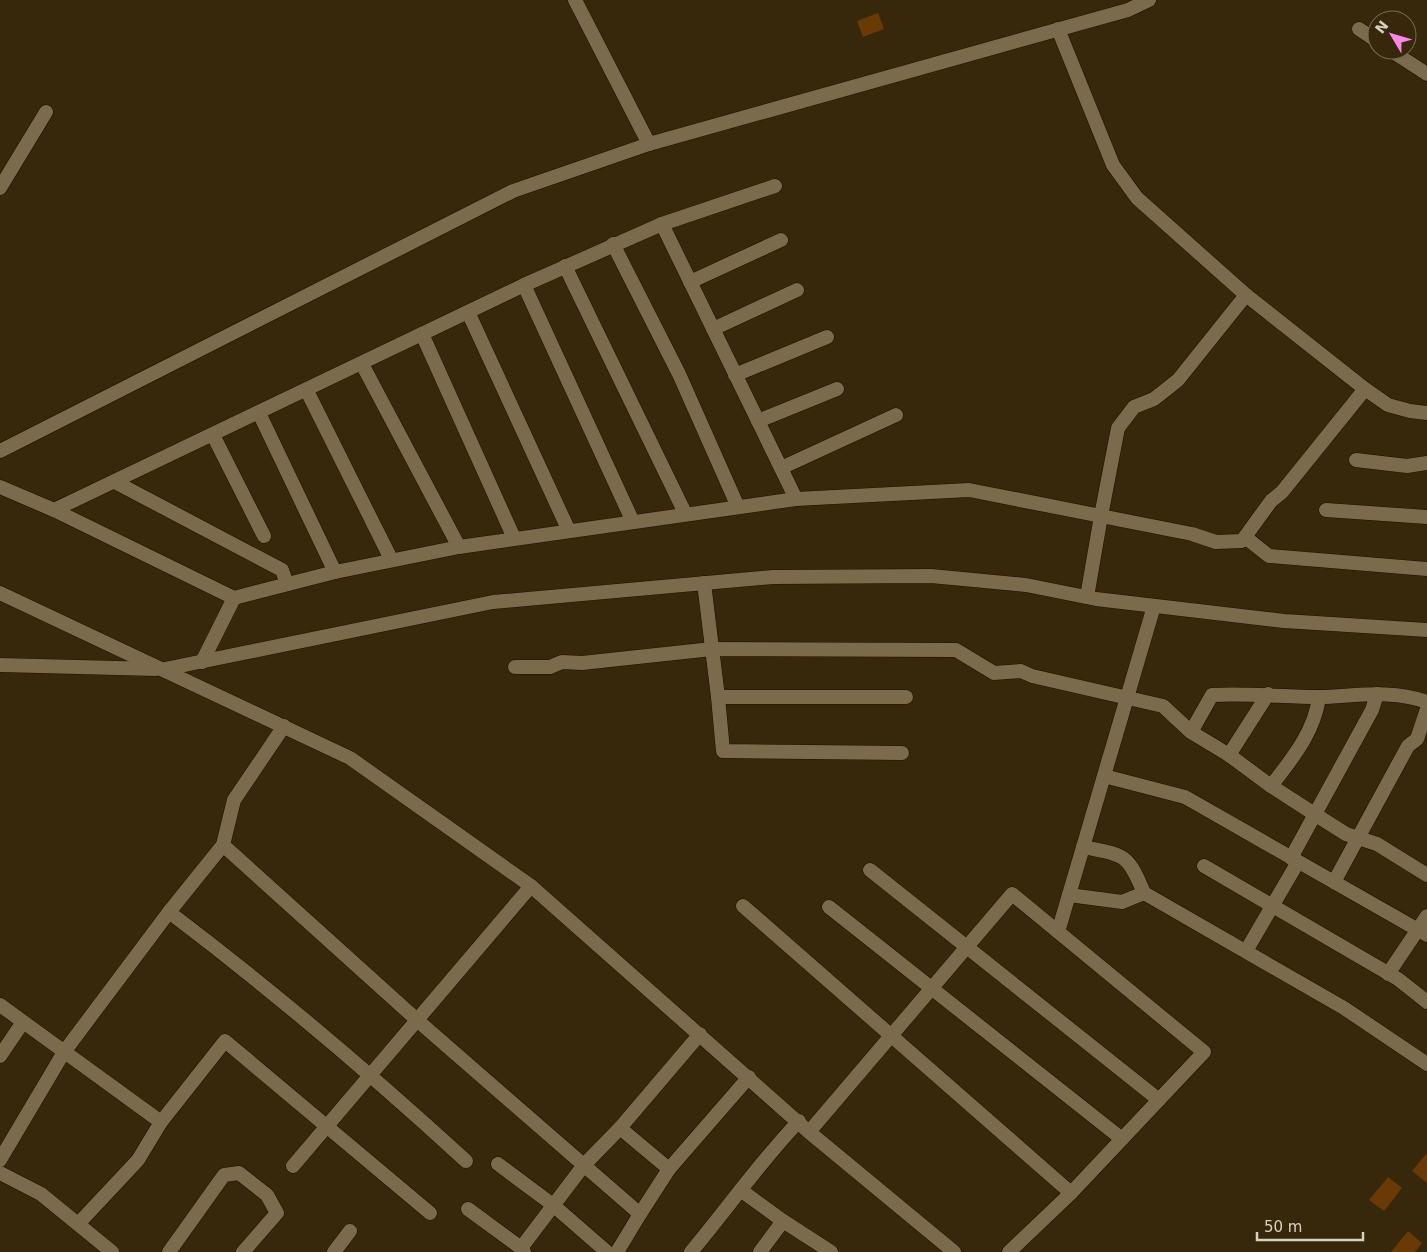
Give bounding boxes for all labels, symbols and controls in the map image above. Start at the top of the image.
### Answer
north arrow [1367,10,1417,60]
text: N [1372,17,1392,37]
scale bar [1257,1210,1363,1242]
text: 50 m [1264,1218,1302,1236]

